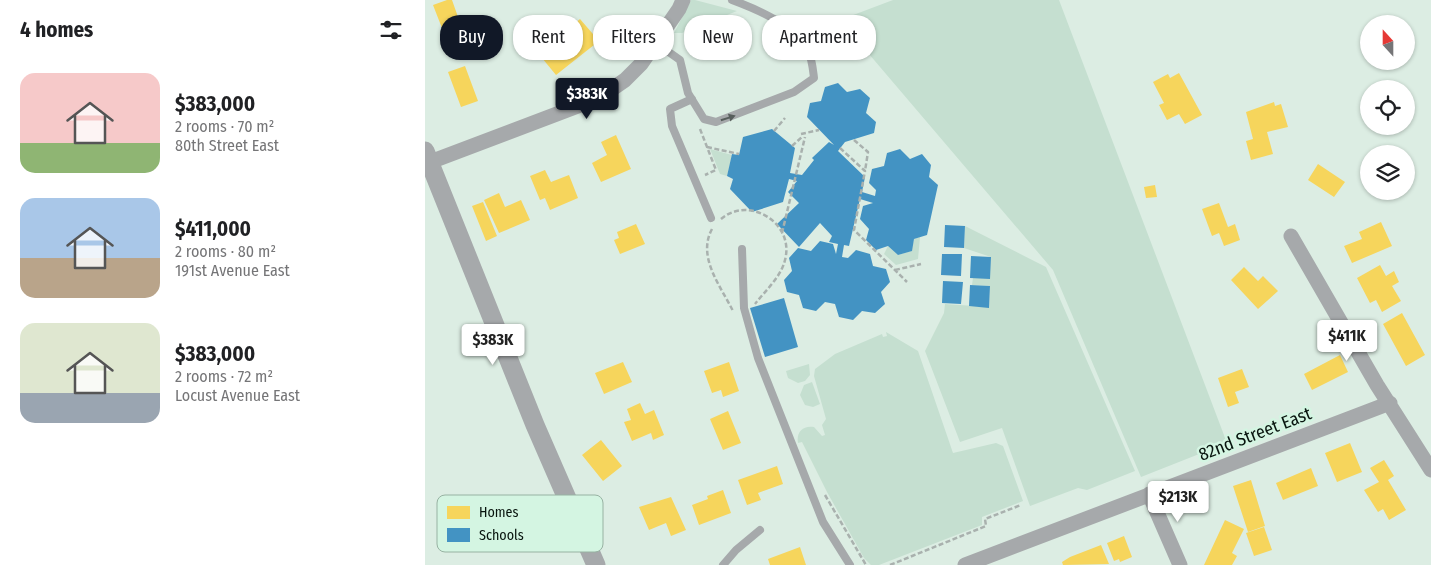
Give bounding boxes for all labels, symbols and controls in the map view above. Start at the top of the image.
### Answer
chip: Buy [440,15,503,60]
chip: Rent [513,15,583,60]
chip: Filters [593,15,674,60]
chip: New [684,15,752,60]
chip: Apartment [762,15,876,60]
north arrow [1360,15,1415,70]
map controls [1360,15,1415,200]
icon: filters [377,16,405,44]
text: 4 homes [20,17,93,43]
pin: $383K [552,78,622,120]
button: locate [1360,80,1415,135]
text: $383K [567,84,607,103]
text: $383,000 [175,91,255,117]
icon: home [60,93,120,153]
one-way arrow [721,114,736,122]
text: 2 rooms · 70 m² [175,117,274,136]
text: 80th Street East [175,136,279,155]
button: layers [1360,145,1415,200]
text: $411,000 [175,216,251,242]
icon: home [60,218,120,278]
text: 2 rooms · 80 m² [175,242,276,261]
text: 191st Avenue East [175,261,290,280]
pin: $411K [1312,320,1382,362]
pin: $383K [458,324,528,366]
text: $411K [1328,326,1366,345]
text: $383K [473,330,513,349]
text: $383,000 [175,341,255,367]
icon: home [60,343,120,403]
text: 2 rooms · 72 m² [175,367,273,386]
text: Locust Avenue East [175,386,300,405]
street label: 82nd Street East [1195,402,1315,466]
pin: $213K [1143,480,1213,523]
text: $213K [1159,487,1197,506]
legend [437,495,603,552]
text: Homes [479,504,519,521]
text: Schools [479,527,524,544]

